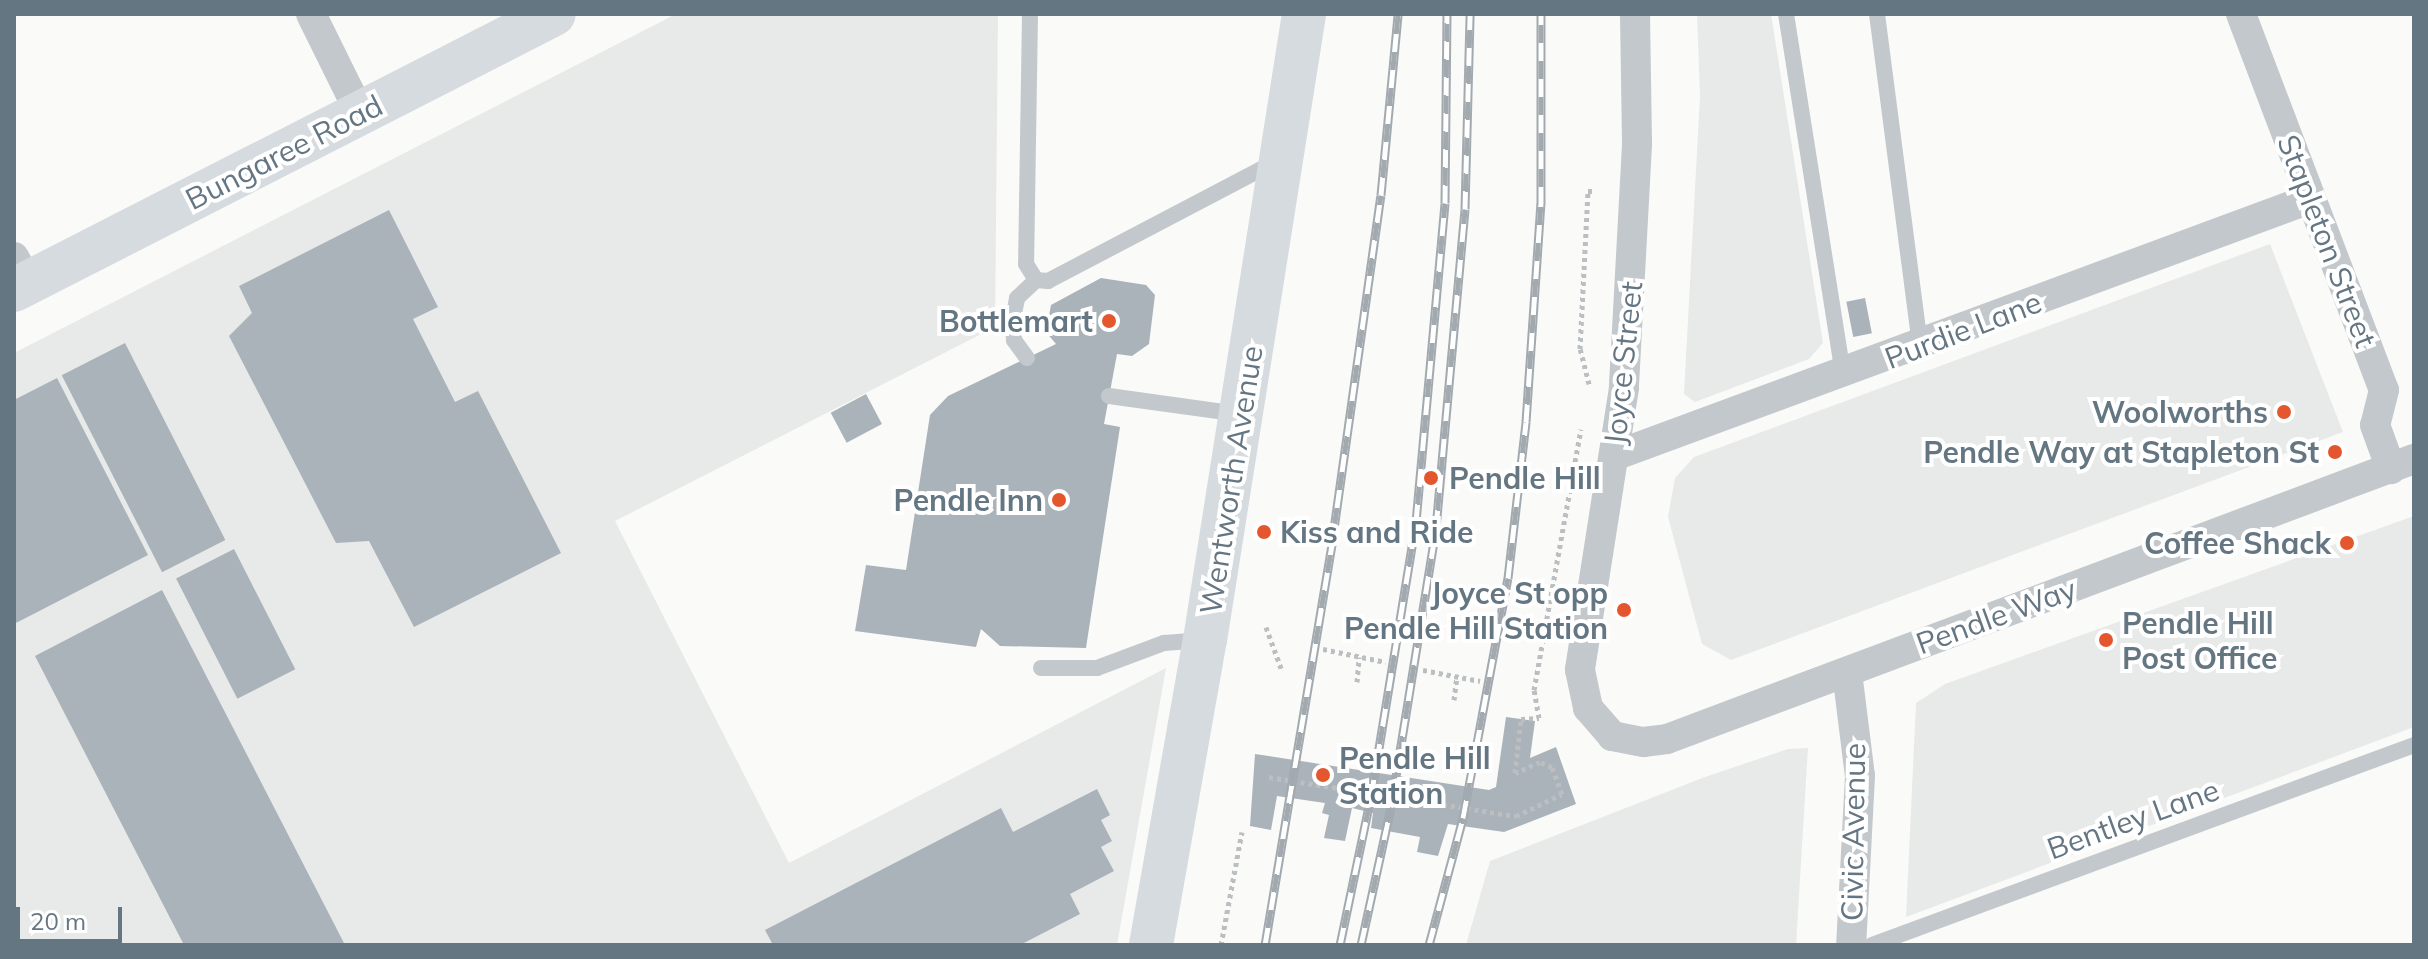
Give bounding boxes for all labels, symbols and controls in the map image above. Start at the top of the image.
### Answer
street label: Bungaree Road [180,87,388,217]
street label: Stapleton Street [2270,130,2384,352]
street label: Joyce Street [1597,279,1649,447]
street label: Purdie Lane [1880,284,2046,376]
place label: Bottlemart [939,303,1093,339]
marker: Bottlemart [1100,312,1118,330]
street label: Wentworth Avenue [1192,343,1270,617]
place label: Woolworths [2092,394,2268,430]
marker: Woolworths [2275,403,2293,421]
place label: Pendle Way at Stapleton St [1923,434,2319,470]
marker: Pendle Way at Stapleton St [2326,443,2344,461]
place label: Pendle Hill [1449,460,1601,496]
marker: Pendle Hill [1420,467,1442,489]
place label: Pendle Inn [893,482,1043,518]
marker: Pendle Inn [1050,491,1068,509]
place label: Kiss and Ride [1280,514,1474,550]
marker: Kiss and Ride [1255,523,1273,541]
place label: Coffee Shack [2144,525,2331,561]
marker: Coffee Shack [2338,534,2356,552]
street label: Pendle Way [1911,570,2081,662]
place label: Joyce St opp Pendle Hill Station [1344,575,1608,646]
marker: Joyce St opp Pendle Hill Station [1615,601,1633,619]
place label: Pendle Hill Post Office [2122,605,2277,676]
marker: Pendle Hill Post Office [2097,631,2115,649]
place label: Pendle Hill Station [1339,740,1491,810]
street label: Civic Avenue [1833,743,1873,921]
marker: Pendle Hill Station [1314,766,1332,784]
street label: Bentley Lane [2042,771,2224,867]
scale bar [20,891,126,941]
text: 20 m [30,906,86,936]

